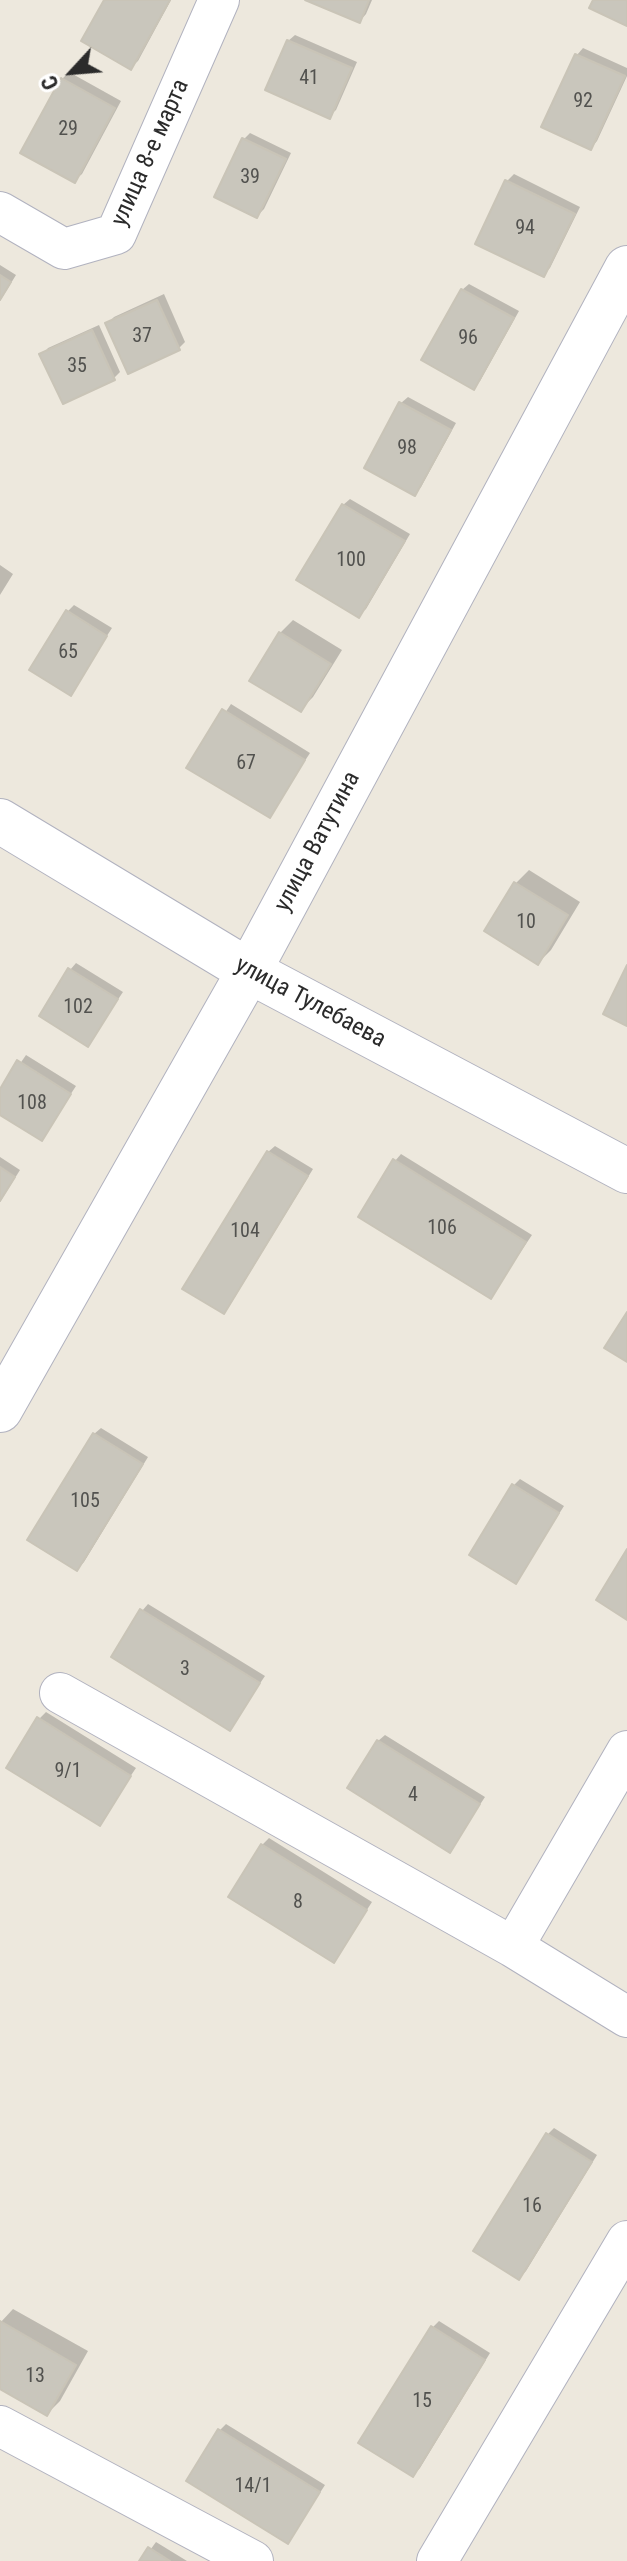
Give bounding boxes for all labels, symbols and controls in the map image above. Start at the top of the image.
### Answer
north arrow [32,32,112,112]
house number: 41 [299,67,319,91]
text: С [36,72,64,94]
street label: улица 8-е марта [106,75,196,231]
house number: 92 [573,90,593,114]
house number: 29 [58,118,78,142]
house number: 39 [240,166,260,190]
house number: 94 [515,217,535,241]
house number: 37 [132,325,152,349]
house number: 96 [458,327,478,351]
house number: 35 [67,355,87,379]
house number: 98 [397,437,417,461]
house number: 100 [336,549,366,573]
house number: 65 [58,641,78,665]
house number: 67 [236,752,256,776]
street label: улица Ватутина [269,767,367,917]
house number: 10 [516,911,536,935]
street label: улица Тулебаева [230,951,390,1055]
house number: 102 [63,996,93,1020]
house number: 108 [17,1092,47,1116]
house number: 106 [427,1217,457,1241]
house number: 104 [230,1220,260,1244]
house number: 105 [70,1490,100,1514]
house number: 3 [180,1658,190,1682]
house number: 9/1 [54,1760,82,1784]
house number: 4 [408,1784,418,1808]
house number: 8 [293,1891,303,1915]
house number: 16 [522,2195,542,2219]
house number: 13 [25,2365,45,2389]
house number: 15 [412,2390,432,2414]
house number: 14/1 [234,2475,272,2499]

